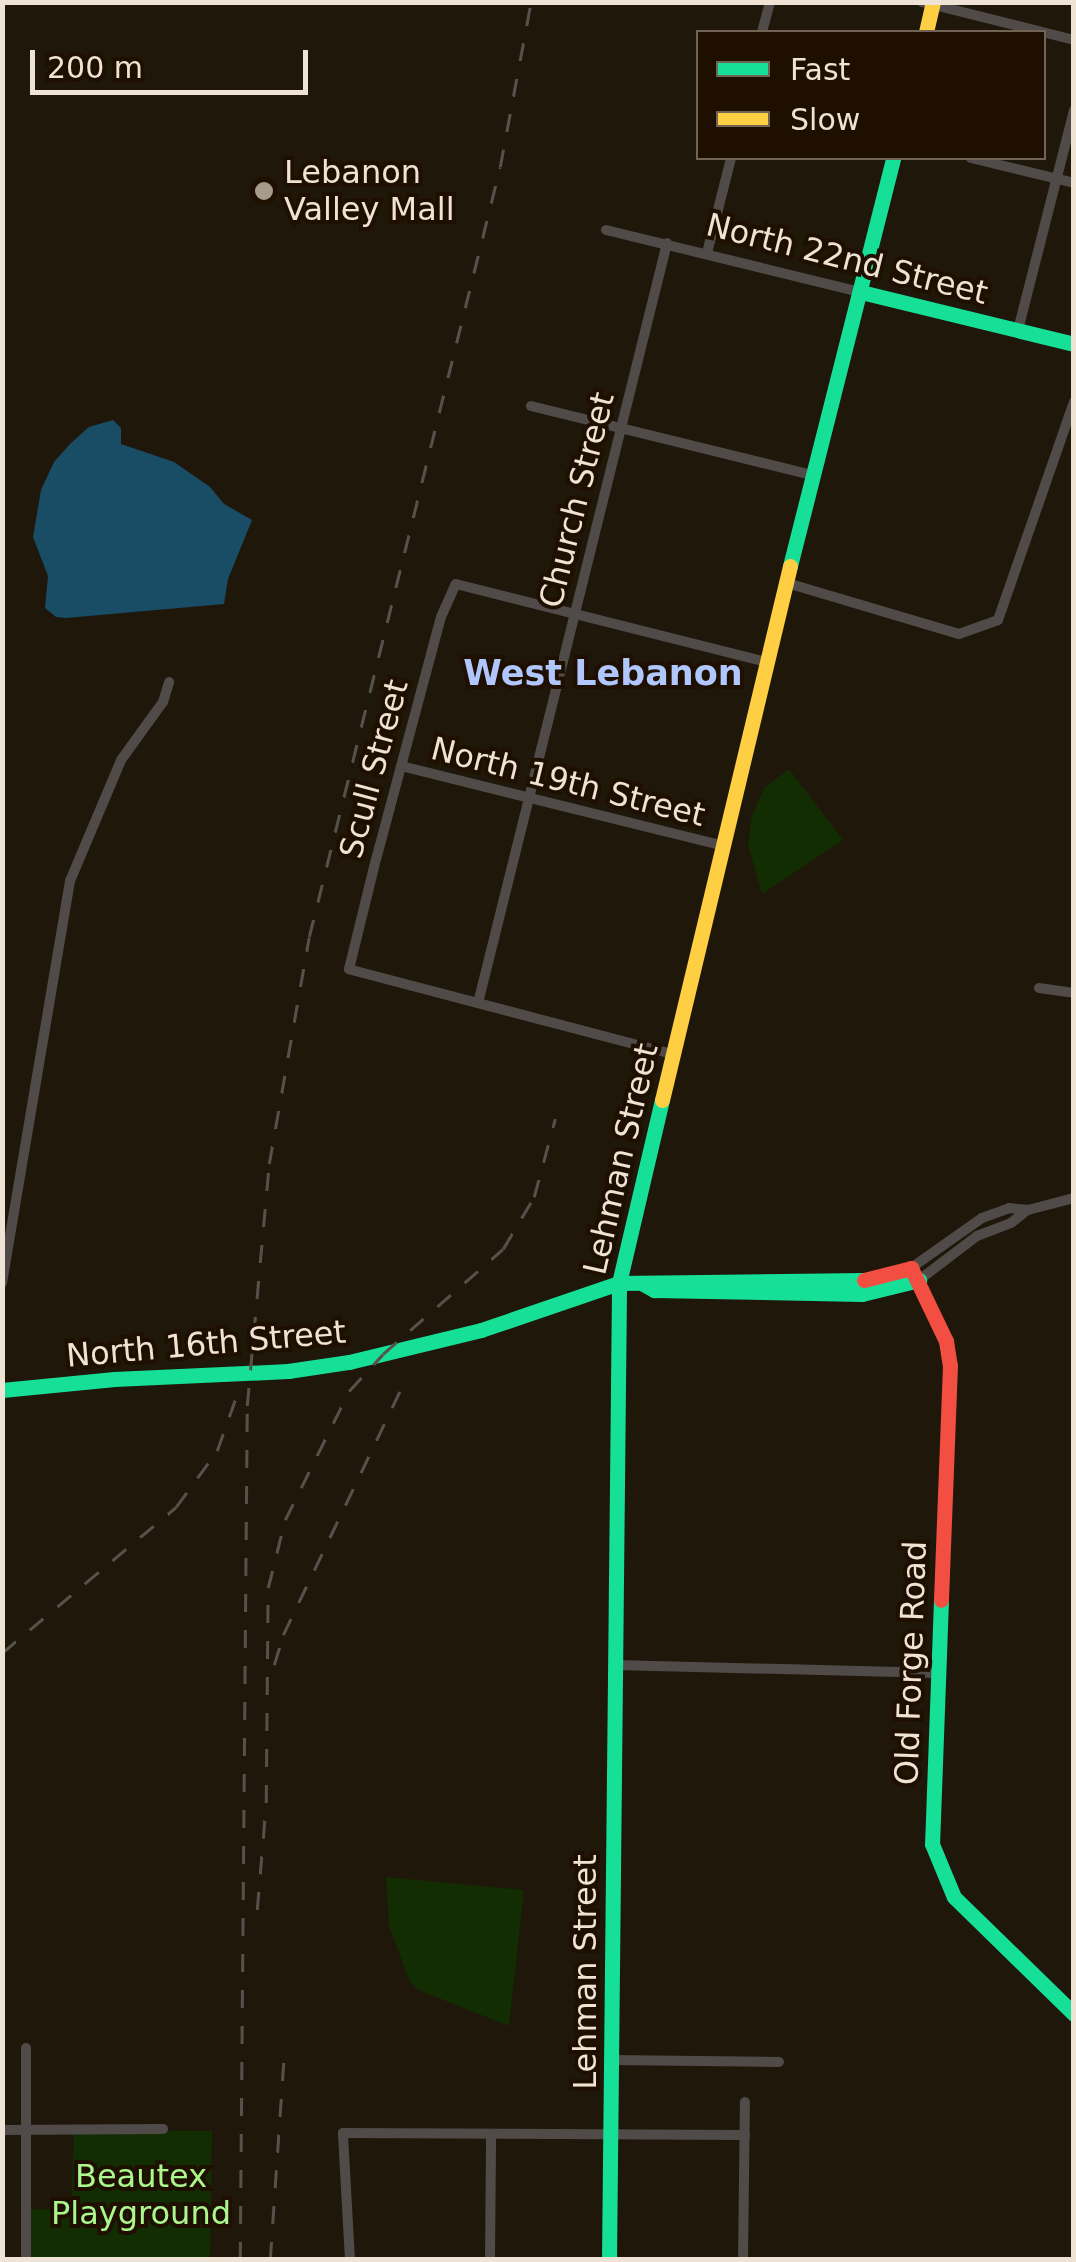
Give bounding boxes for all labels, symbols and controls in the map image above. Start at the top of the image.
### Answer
scale bar [35,30,312,92]
legend [696,30,1046,160]
text: 200 m [47,50,143,85]
text: Fast [790,52,850,87]
text: Slow [790,102,860,137]
place label: Lebanon Valley Mall [284,154,455,229]
marker: Lebanon Valley Mall [253,180,275,202]
street label: North 22nd Street [702,205,992,313]
street label: Church Street [532,388,622,612]
district label: West Lebanon [463,652,743,694]
street label: Scull Street [332,675,416,863]
street label: North 19th Street [427,729,709,835]
street label: Lehman Street [576,1040,666,1278]
street label: North 16th Street [65,1313,347,1375]
street label: Old Forge Road [888,1540,934,1786]
street label: Lehman Street [566,1854,604,2090]
park label: Beautex Playground [51,2158,231,2233]

